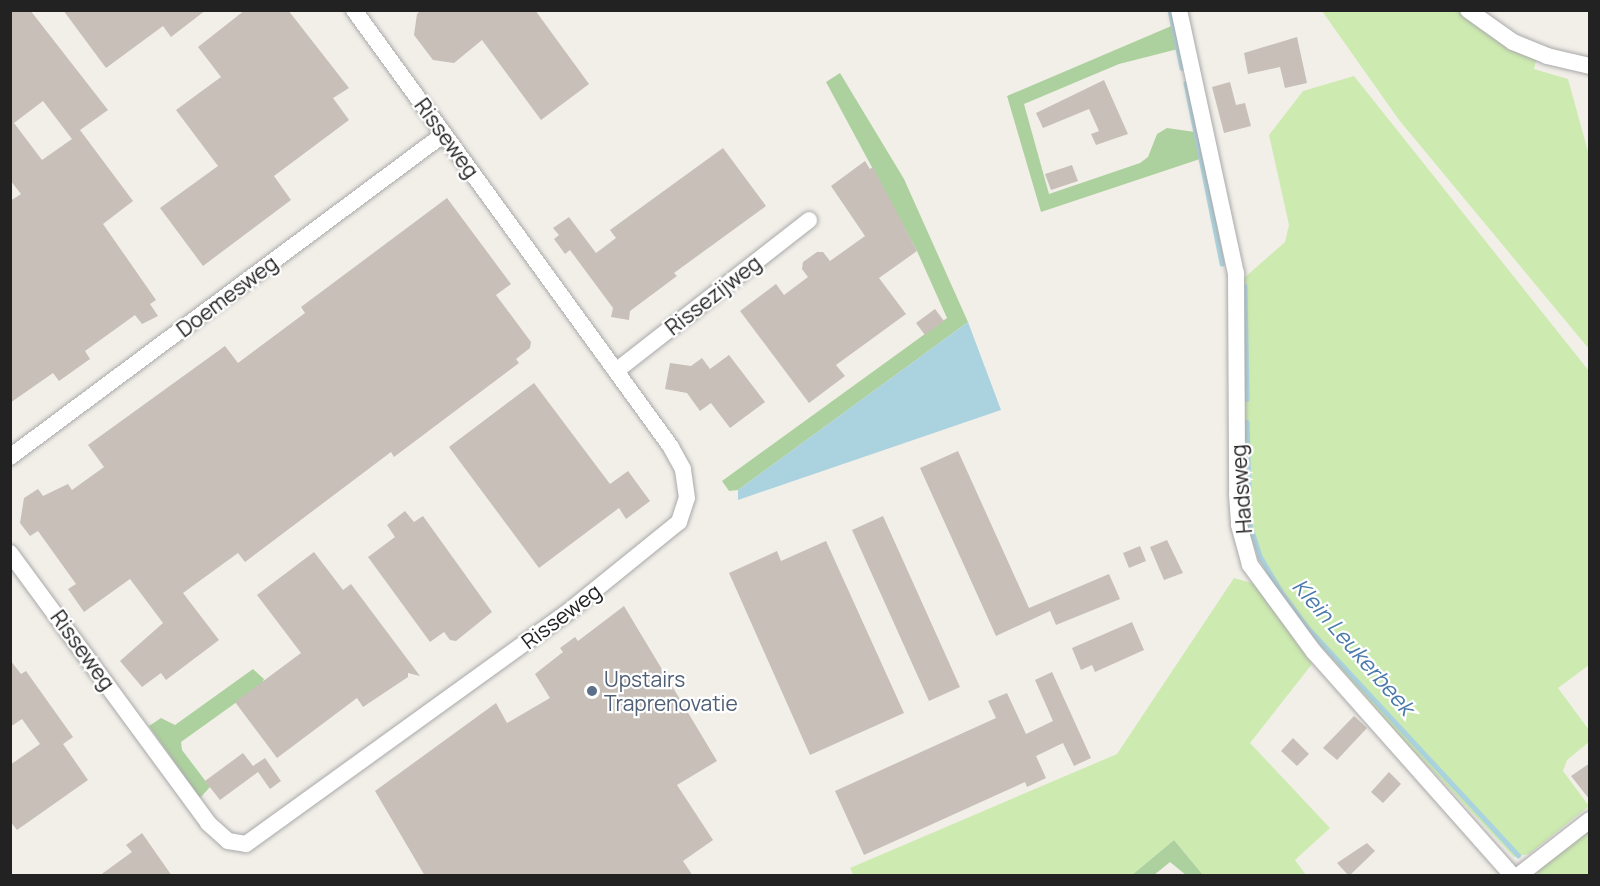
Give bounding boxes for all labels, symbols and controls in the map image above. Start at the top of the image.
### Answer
street label: Risseweg [410,93,484,183]
street label: Doemesweg [172,250,282,342]
street label: Rissezijweg [660,250,766,340]
street label: Hadsweg [1225,443,1257,535]
water label: Klein Leukerbeek [1287,573,1419,721]
street label: Risseweg [516,578,606,654]
street label: Risseweg [46,605,120,695]
place label: Upstairs Traprenovatie [604,666,738,716]
marker: Upstairs Traprenovatie [585,684,599,698]

